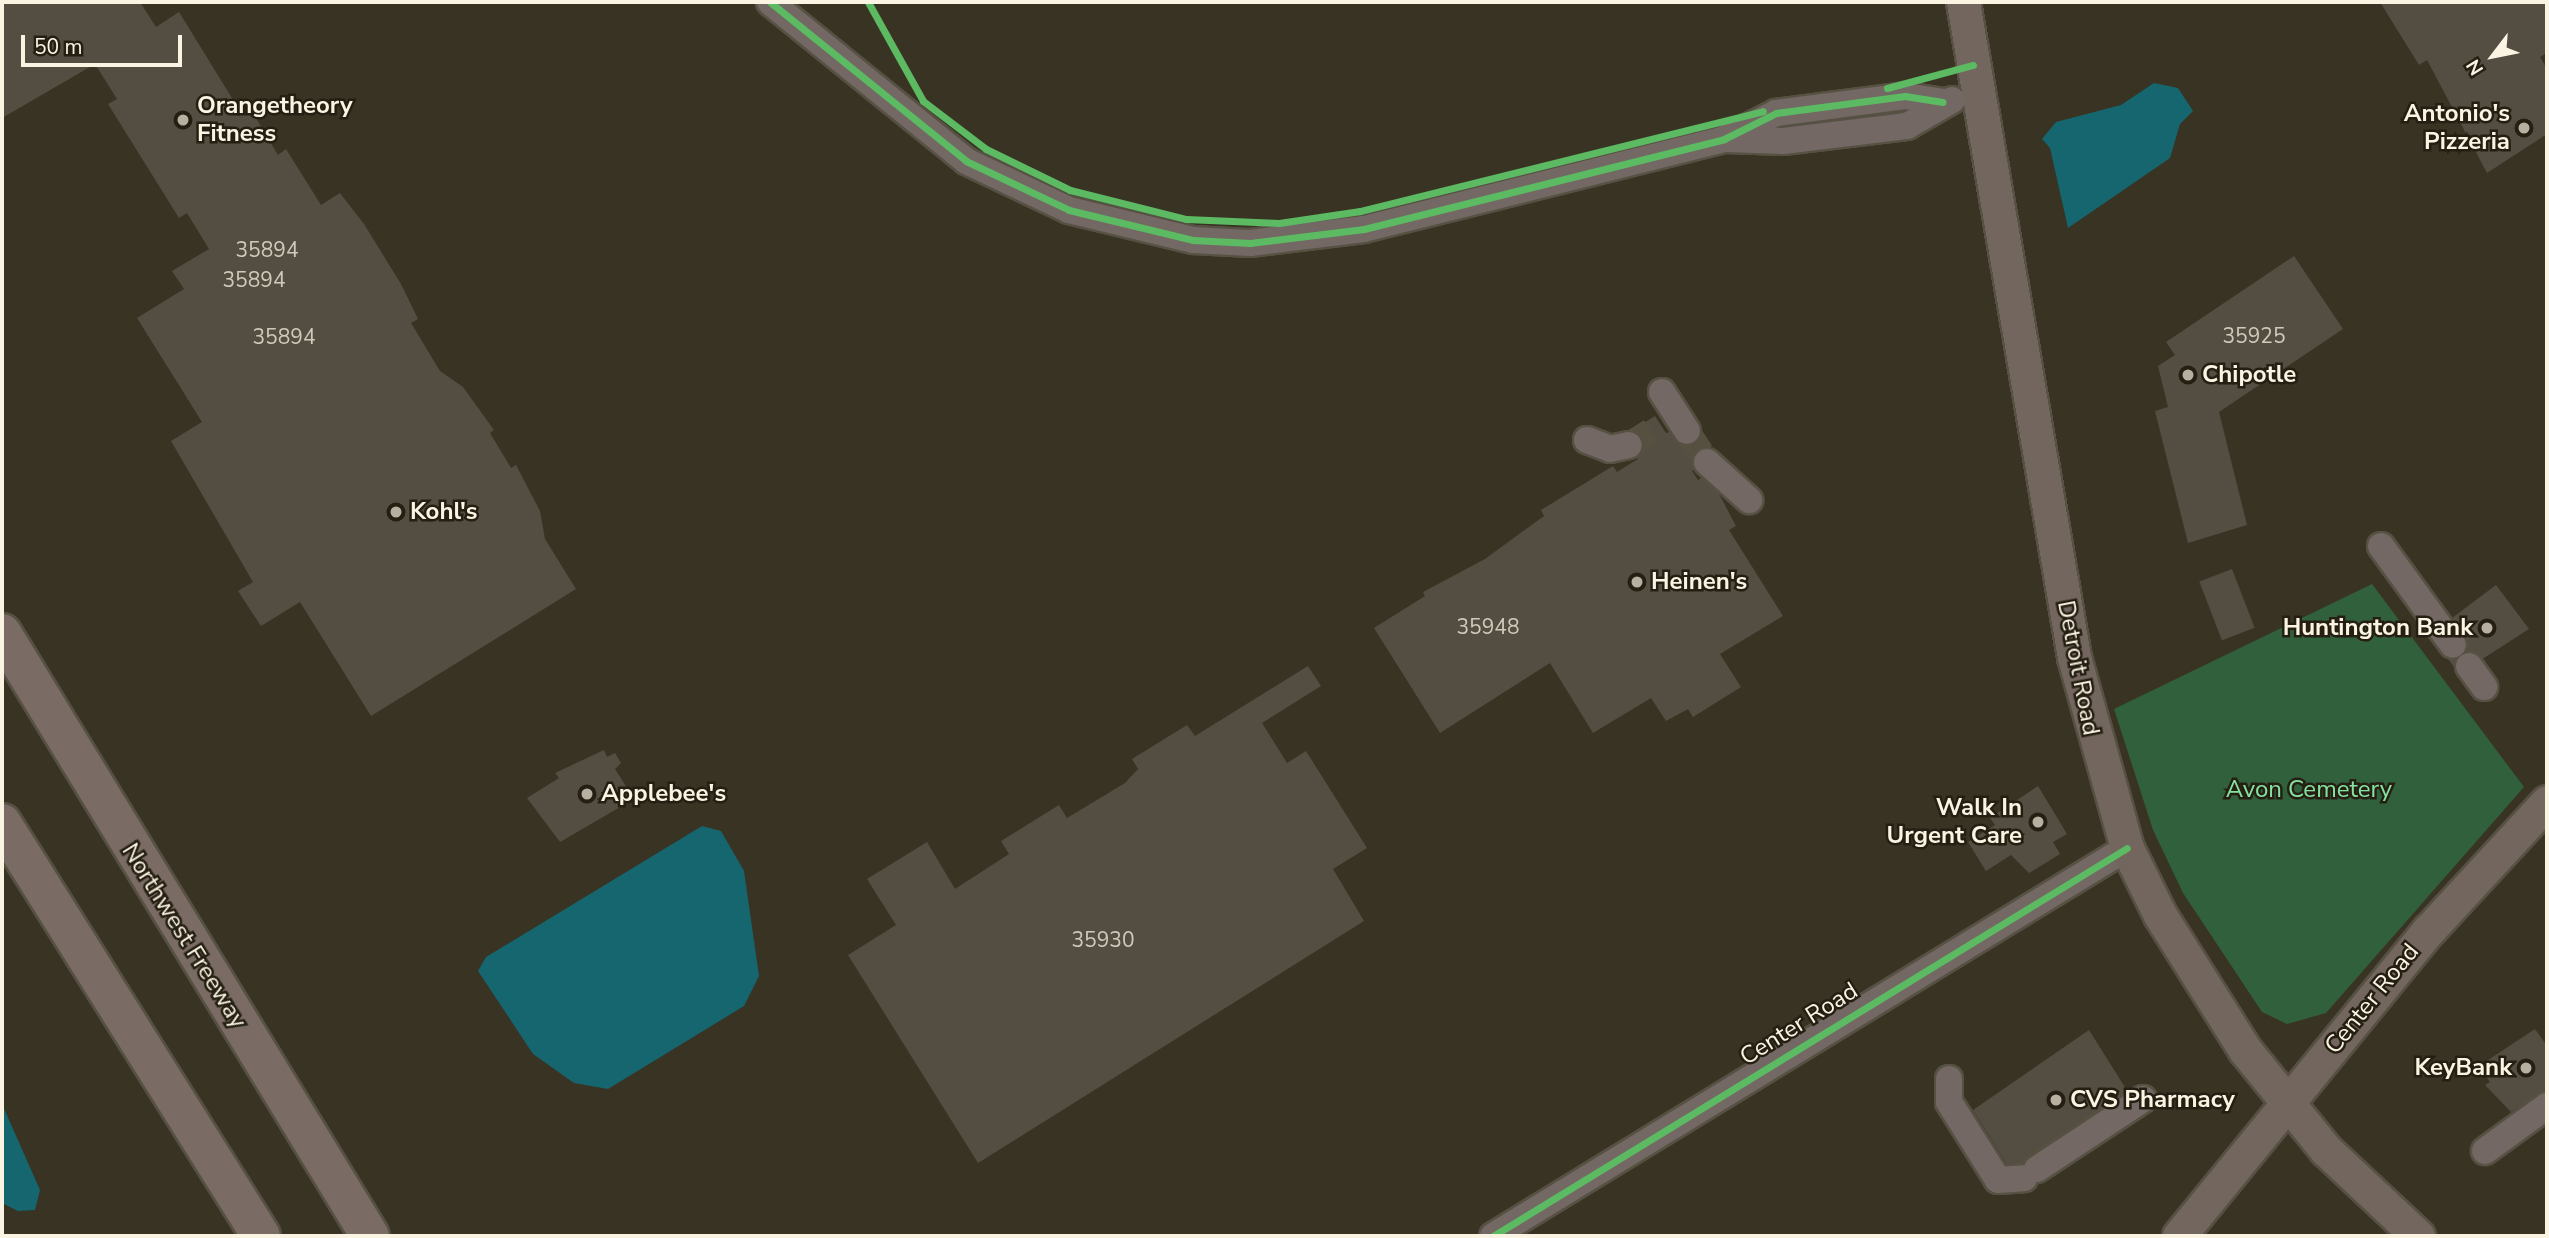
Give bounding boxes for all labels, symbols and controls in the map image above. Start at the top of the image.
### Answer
scale bar [24,21,186,65]
north arrow [2458,21,2528,91]
text: 50 m [34,33,83,61]
text: N [2460,54,2490,80]
place label: Orangetheory Fitness [197,92,353,148]
place label: Antonio's Pizzeria [2404,100,2510,156]
marker: Orangetheory Fitness [175,112,191,128]
marker: Antonio's Pizzeria [2516,120,2532,136]
house number: 35894 [236,237,298,263]
house number: 35894 [223,267,285,293]
house number: 35925 [2223,323,2285,349]
house number: 35894 [253,324,315,350]
place label: Chipotle [2202,361,2296,389]
marker: Chipotle [2180,367,2196,383]
place label: Kohl's [410,498,478,526]
marker: Kohl's [388,504,404,520]
place label: Heinen's [1651,568,1747,596]
marker: Heinen's [1629,574,1645,590]
street label: Detroit Road [2051,598,2105,738]
house number: 35948 [1457,614,1519,640]
place label: Huntington Bank [2283,614,2473,642]
marker: Huntington Bank [2479,620,2495,636]
park label: Avon Cemetery [2226,776,2392,804]
place label: Applebee's [601,780,726,808]
marker: Applebee's [579,786,595,802]
place label: Walk In Urgent Care [1887,794,2022,850]
marker: Walk In Urgent Care [2028,812,2048,832]
street label: Northwest Freeway [115,838,253,1034]
house number: 35930 [1072,927,1134,953]
street label: Center Road [2319,938,2425,1060]
street label: Center Road [1735,976,1863,1072]
place label: KeyBank [2414,1054,2512,1082]
marker: KeyBank [2518,1060,2534,1076]
place label: CVS Pharmacy [2070,1086,2235,1114]
marker: CVS Pharmacy [2048,1092,2064,1108]

